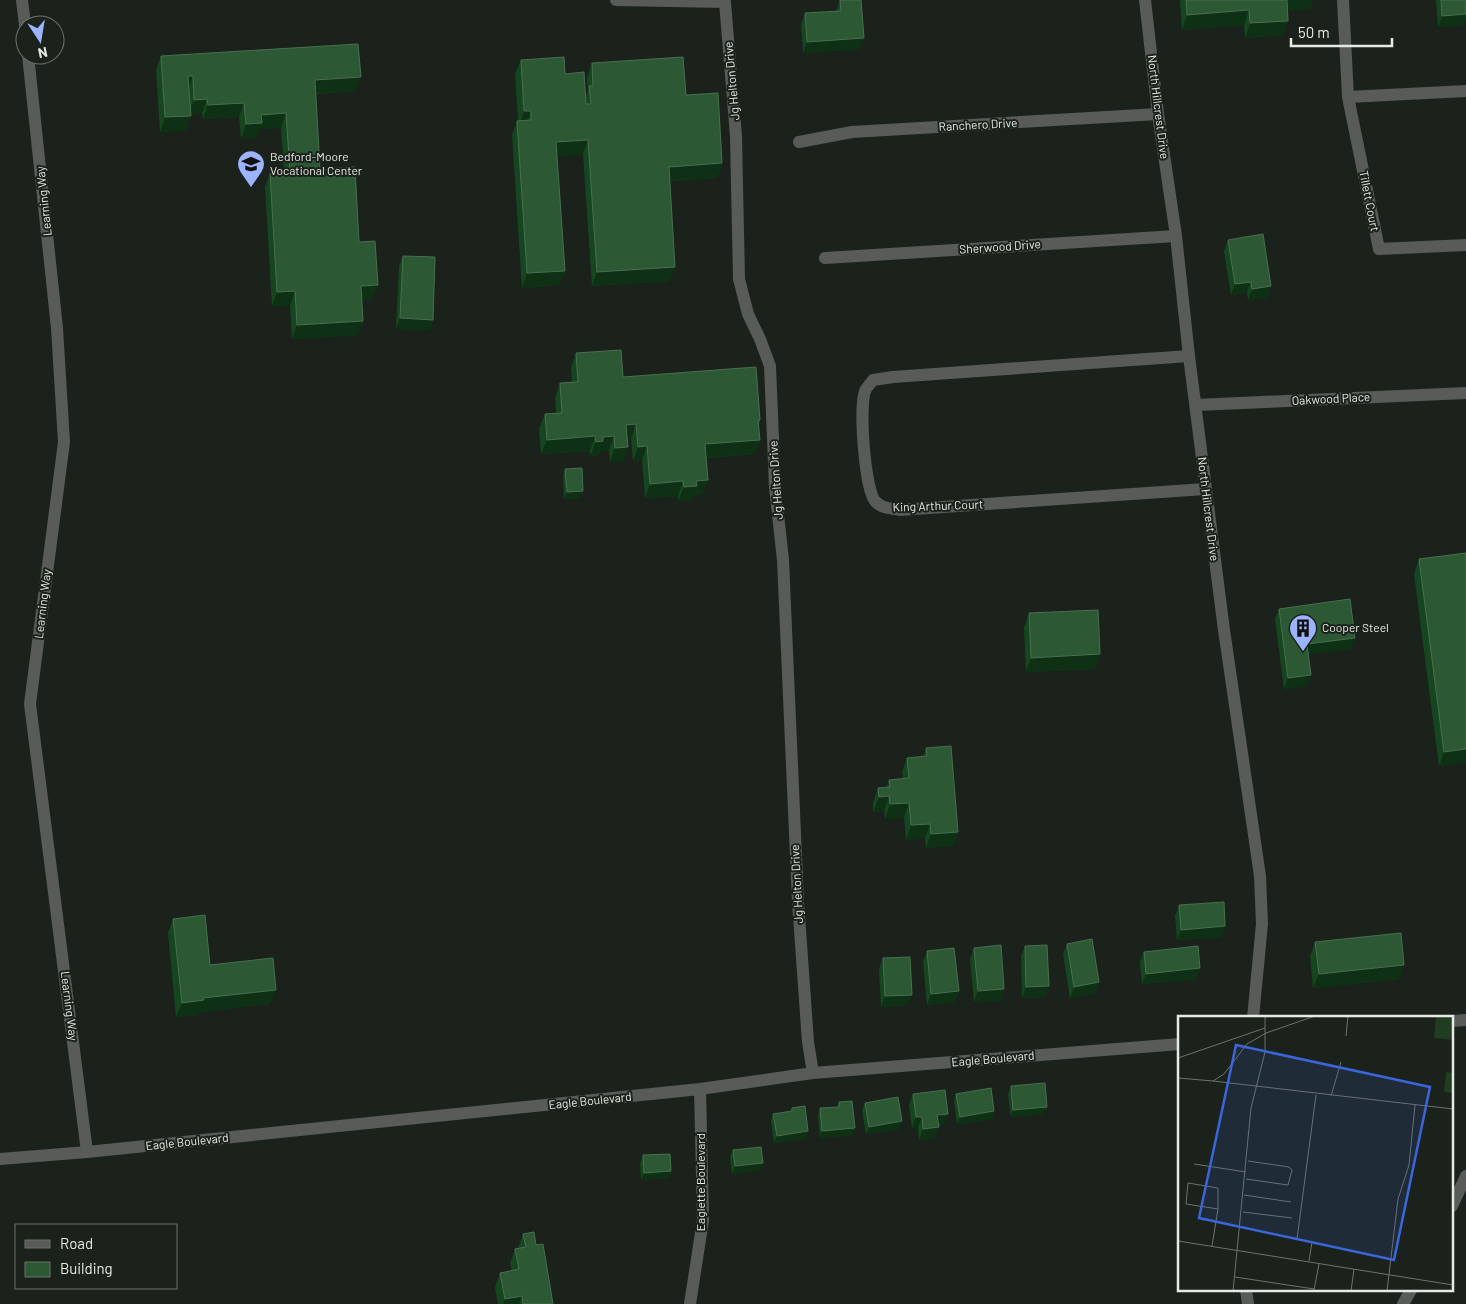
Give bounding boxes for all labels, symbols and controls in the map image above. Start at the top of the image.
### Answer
north arrow [15,15,65,65]
scale bar [1291,15,1392,47]
text: 50 m [1298,23,1330,41]
street label: Jg Helton Drive [721,41,741,121]
text: N [36,44,49,62]
street label: North Hillcrest Drive [1146,54,1172,160]
street label: Ranchero Drive [938,115,1018,133]
school or university icon: Bedford-Moore Vocational Center [236,149,266,188]
place label: Bedford-Moore Vocational Center [270,149,363,177]
street label: Learning Way [32,165,54,237]
street label: Tillett Court [1357,169,1383,232]
street label: Sherwood Drive [959,236,1041,256]
street label: Oakwood Place [1291,389,1371,407]
street label: Jg Helton Drive [765,440,785,520]
street label: North Hillcrest Drive [1196,456,1222,562]
street label: King Arthur Court [892,496,984,514]
street label: Learning Way [31,568,53,639]
building icon: Cooper Steel [1288,613,1318,652]
place label: Cooper Steel [1322,620,1389,634]
street label: Jg Helton Drive [787,844,805,924]
street label: Learning Way [59,970,81,1042]
inset map [1178,1016,1454,1292]
street label: Eagle Boulevard [951,1047,1035,1069]
street label: Eagle Boulevard [548,1089,632,1111]
street label: Eagle Boulevard [145,1130,229,1152]
street label: Eaglette Boulevard [693,1133,707,1231]
legend [15,1224,178,1289]
text: Road [60,1234,93,1252]
text: Building [60,1259,113,1277]

